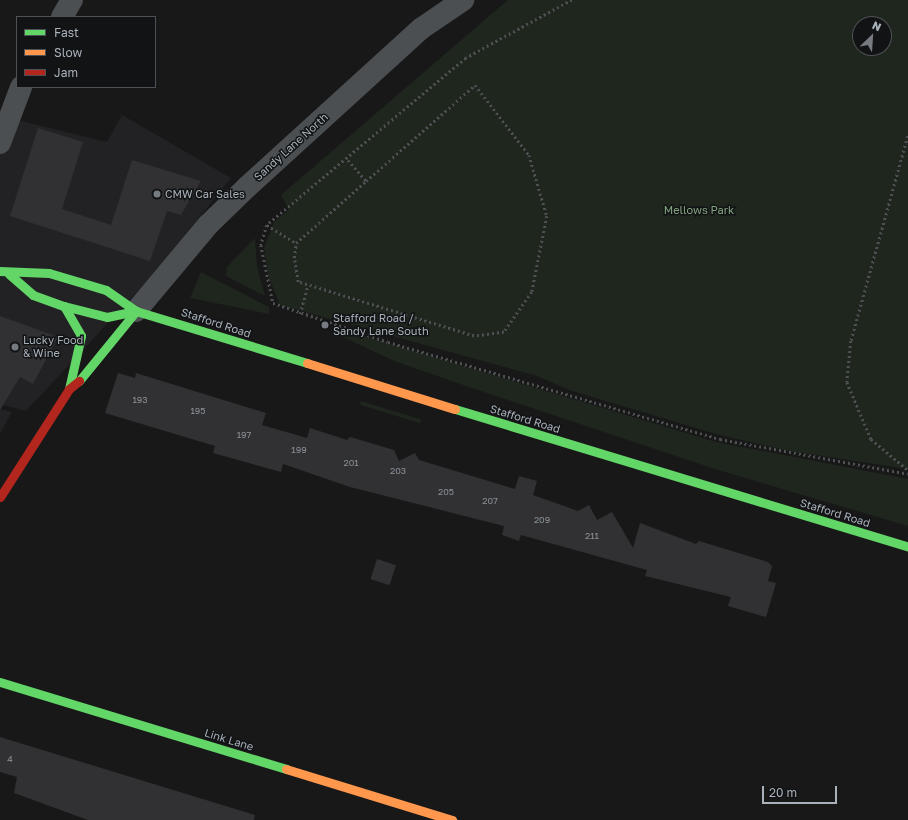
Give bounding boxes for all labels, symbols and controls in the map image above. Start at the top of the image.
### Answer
legend [16,16,156,88]
north arrow [852,16,892,56]
text: N [870,18,883,33]
text: Fast [54,25,79,40]
text: Slow [54,45,82,60]
text: Jam [54,65,78,80]
street label: Sandy Lane North [251,110,331,184]
place label: CMW Car Sales [165,187,245,201]
marker: CMW Car Sales [152,189,162,199]
park label: Mellows Park [664,203,734,217]
street label: Stafford Road [179,305,253,341]
place label: Stafford Road / Sandy Lane South [333,312,429,338]
marker: Stafford Road / Sandy Lane South [320,320,330,330]
place label: Lucky Food & Wine [23,334,83,360]
marker: Lucky Food & Wine [10,342,20,352]
house number: 193 [132,395,148,405]
street label: Stafford Road [488,402,562,436]
house number: 195 [190,406,206,416]
house number: 197 [237,430,251,440]
house number: 199 [291,445,307,455]
house number: 201 [343,458,359,468]
house number: 203 [390,466,406,476]
house number: 205 [438,487,454,497]
house number: 207 [482,496,498,506]
street label: Stafford Road [798,496,872,530]
house number: 209 [534,515,550,525]
house number: 211 [585,531,599,541]
street label: Link Lane [203,726,255,754]
house number: 4 [7,754,13,764]
scale bar [764,778,839,804]
text: 20 m [769,785,797,800]

